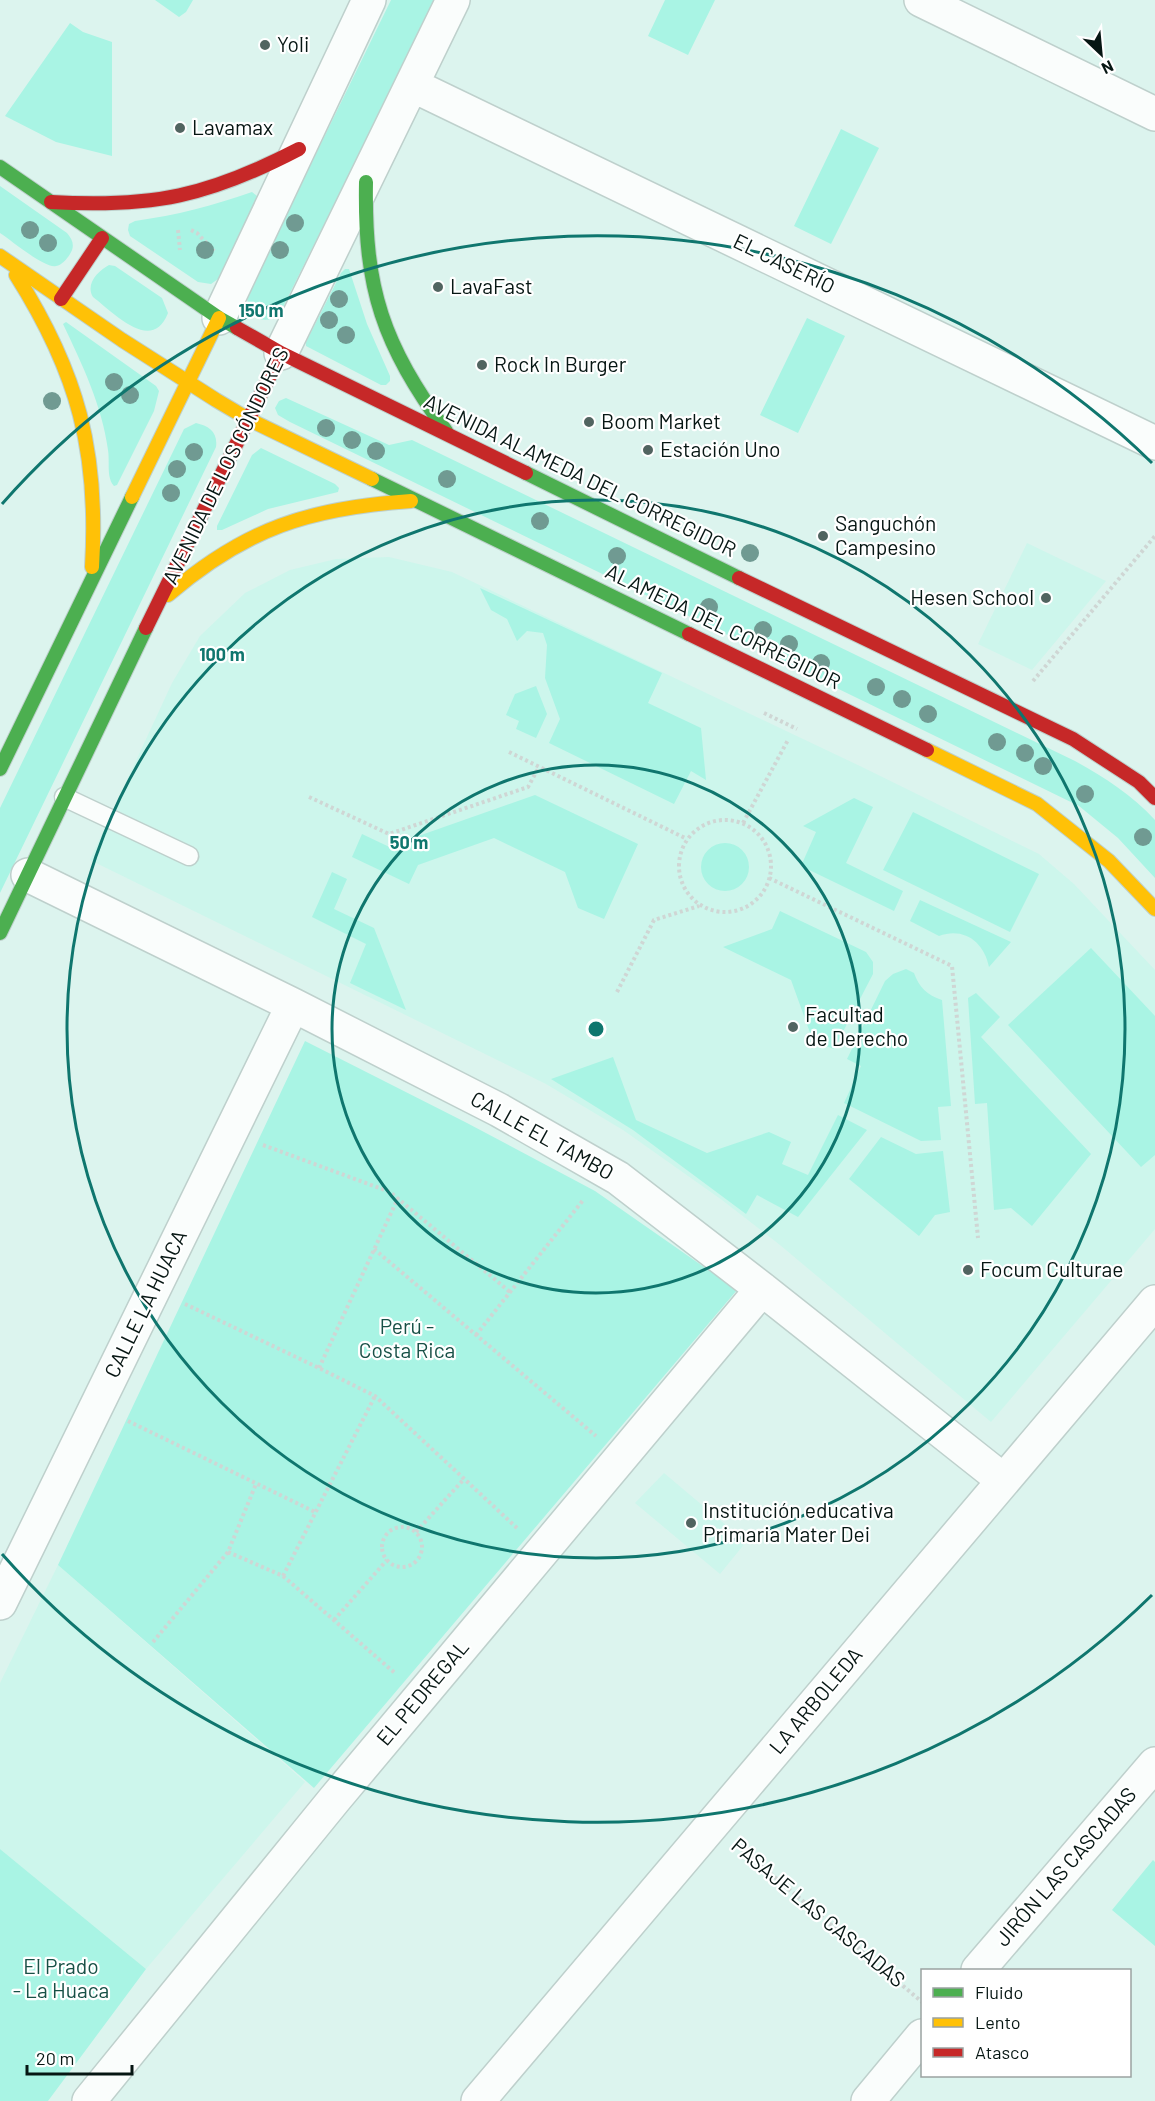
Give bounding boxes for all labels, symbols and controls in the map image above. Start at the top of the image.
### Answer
north arrow [1071,24,1131,84]
place label: Yoli [277,31,309,56]
marker: Yoli [258,38,272,52]
text: N [1099,57,1117,79]
place label: Lavamax [192,114,273,139]
marker: Lavamax [173,121,187,135]
street label: EL CASERÍO [730,227,840,298]
place label: LavaFast [450,273,533,298]
marker: LavaFast [431,280,445,294]
text: 150 m [239,299,283,321]
street label: AVENIDA DE LOS CÓNDORES [156,343,293,588]
place label: Rock In Burger [494,351,627,376]
marker: Rock In Burger [475,358,489,372]
street label: AVENIDA ALAMEDA DEL CORREGIDOR [420,388,741,561]
place label: Boom Market [601,408,721,433]
marker: Boom Market [582,415,596,429]
place label: Estación Uno [660,436,780,461]
marker: Estación Uno [641,443,655,457]
place label: Sanguchón Campesino [835,510,936,559]
marker: Sanguchón Campesino [816,529,830,543]
street label: ALAMEDA DEL CORREGIDOR [602,558,845,694]
place label: Hesen School [910,584,1034,609]
marker: Hesen School [1039,591,1053,605]
text: 100 m [199,643,245,665]
text: 50 m [390,831,428,853]
place label: Facultad de Derecho [805,1001,908,1050]
centre of rings [586,1019,606,1039]
marker: Facultad de Derecho [786,1020,800,1034]
street label: CALLE EL TAMBO [467,1085,619,1184]
street label: CALLE LA HUACA [98,1225,191,1381]
place label: Focum Culturae [980,1256,1124,1281]
marker: Focum Culturae [961,1263,975,1277]
park label: Perú - Costa Rica [359,1313,455,1362]
place label: Institución educativa Primaria Mater Dei [703,1497,894,1546]
marker: Institución educativa Primaria Mater Dei [684,1516,698,1530]
street label: EL PEDREGAL [370,1634,473,1750]
street label: LA ARBOLEDA [763,1641,867,1758]
street label: JIRÓN LAS CASCADAS [989,1781,1141,1951]
street label: PASAJE LAS CASCADAS [727,1832,911,1992]
park label: El Prado - La Huaca [13,1953,109,2002]
legend [921,1969,1131,2077]
text: Fluido [975,1981,1023,2003]
text: Lento [975,2011,1021,2033]
scale bar [27,2038,132,2076]
text: Atasco [975,2041,1029,2063]
text: 20 m [36,2047,74,2069]

